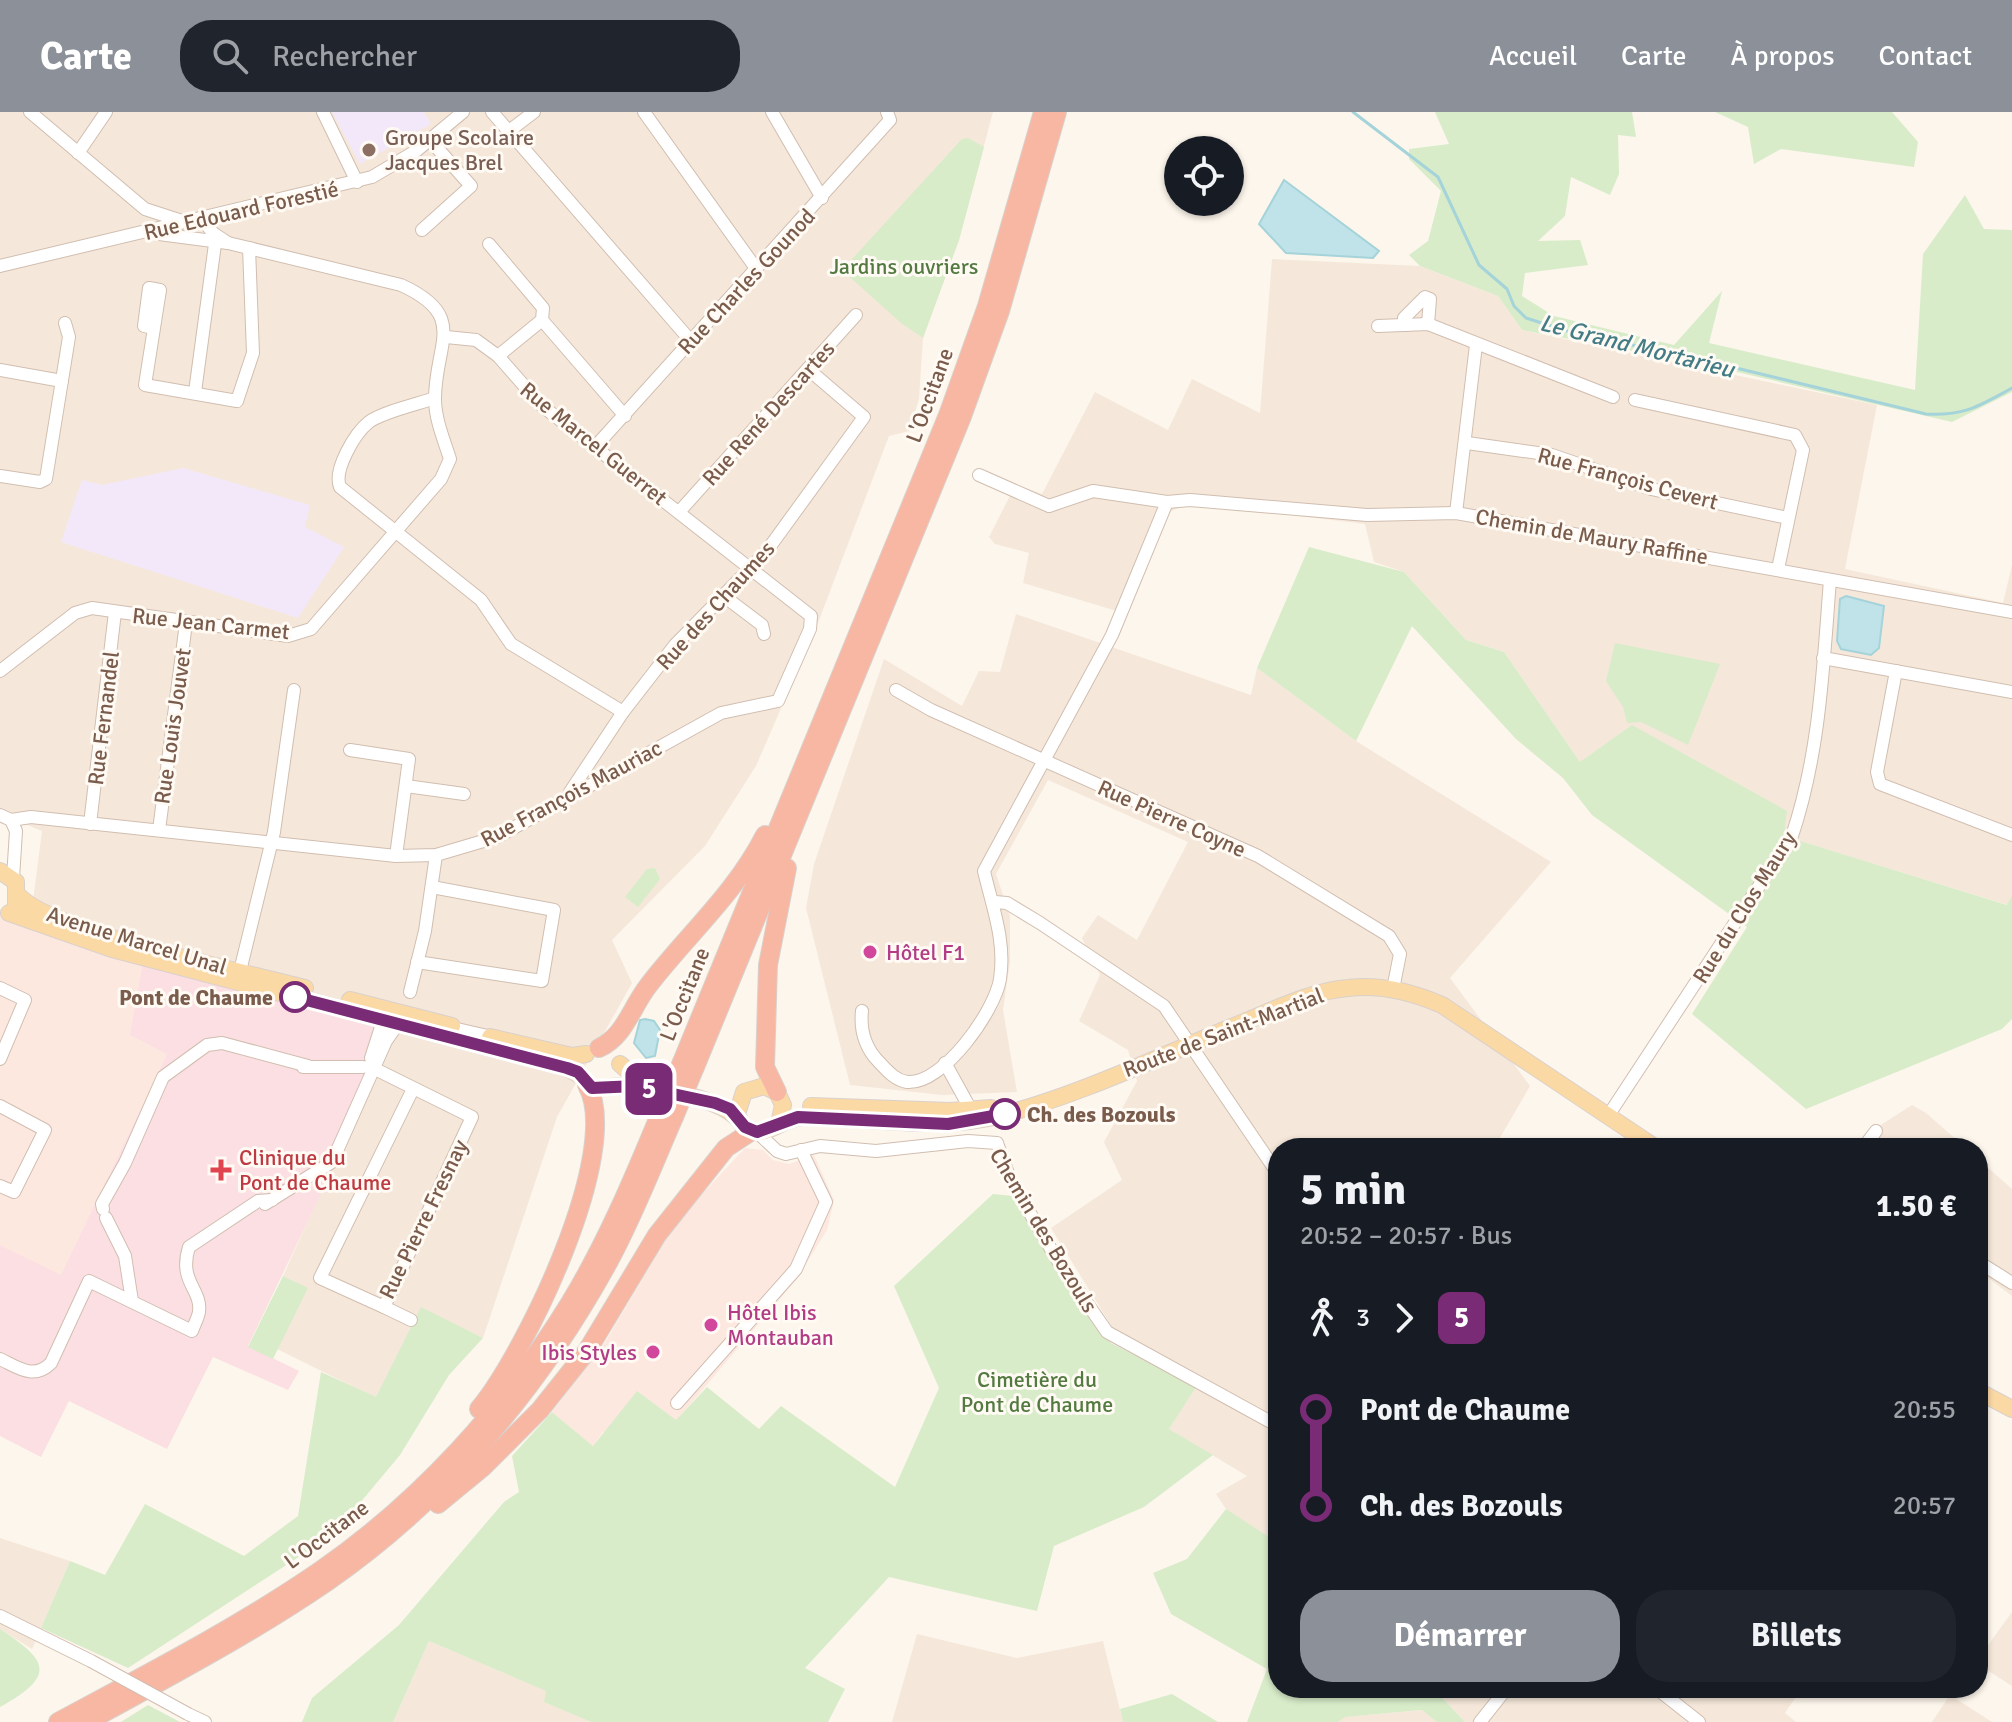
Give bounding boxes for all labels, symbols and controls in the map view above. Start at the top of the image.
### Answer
search box [180,20,740,92]
text: Carte [40,33,132,80]
icon: search [208,34,252,78]
text: Rechercher [272,38,417,75]
text: Accueil [1489,39,1577,73]
text: Carte [1621,39,1686,73]
text: À propos [1730,39,1835,73]
text: Contact [1879,39,1972,73]
place label: Groupe Scolaire Jacques Brel [385,124,534,176]
map controls [1164,136,1244,216]
button: locate [1164,136,1244,216]
marker: Groupe Scolaire Jacques Brel [360,141,378,159]
street label: Rue Edouard Forestié [141,175,341,246]
street label: Rue Charles Gounod [672,203,821,360]
park label: Jardins ouvriers [830,253,979,280]
water label: Le Grand Mortarieu [1537,307,1739,385]
street label: Rue René Descartes [696,335,840,491]
street label: L'Occitane [900,344,959,446]
street label: Rue Marcel Guerret [515,376,673,511]
street label: Rue François Cevert [1535,441,1721,516]
street label: Chemin de Maury Raffine [1474,503,1710,570]
street label: Rue des Chaumes [650,535,780,675]
street label: Rue Jean Carmet [131,602,291,645]
street label: Rue Louis Jouvet [148,646,197,806]
street label: Rue Fernandel [82,650,125,787]
street label: Rue François Mauriac [476,734,667,853]
street label: Rue Pierre Coyne [1094,774,1250,863]
street label: Rue du Clos Maury [1687,826,1802,988]
street label: Avenue Marcel Unal [43,900,230,981]
place label: Hôtel F1 [886,939,965,966]
street label: L'Occitane [653,943,715,1045]
marker: Hôtel F1 [861,943,879,961]
marker: Pont de Chaume [280,982,310,1012]
street label: Route de Saint-Martial [1119,982,1327,1083]
place label: Pont de Chaume [119,984,273,1011]
line badge: 5 [623,1063,675,1115]
text: 5 [641,1072,657,1106]
marker: Ch. des Bozouls [990,1099,1020,1129]
place label: Ch. des Bozouls [1027,1101,1176,1128]
street label: Rue Pierre Fresnay [373,1134,474,1303]
street label: Chemin des Bozouls [984,1143,1103,1317]
place label: Clinique du Pont de Chaume [239,1144,391,1196]
marker: Clinique du Pont de Chaume [210,1159,232,1181]
text: 5 min [1300,1163,1406,1217]
text: 1.50 € [1876,1188,1956,1225]
text: 20:52 – 20:57 · Bus [1300,1220,1512,1252]
icon: walk [1300,1296,1344,1340]
icon: forward [1382,1296,1426,1340]
place label: Hôtel Ibis Montauban [727,1299,834,1351]
text: 5 [1454,1301,1469,1335]
text: 3 [1356,1302,1370,1334]
marker: Hôtel Ibis Montauban [702,1316,720,1334]
place label: Ibis Styles [541,1339,637,1366]
marker: Ibis Styles [644,1343,662,1361]
park label: Cimetière du Pont de Chaume [961,1366,1113,1418]
text: Pont de Chaume [1360,1392,1570,1429]
text: 20:55 [1893,1394,1956,1426]
text: Ch. des Bozouls [1360,1488,1563,1525]
text: 20:57 [1893,1490,1956,1522]
street label: L'Occitane [279,1494,374,1575]
button: Démarrer [1300,1590,1620,1682]
button: Billets [1636,1590,1956,1682]

